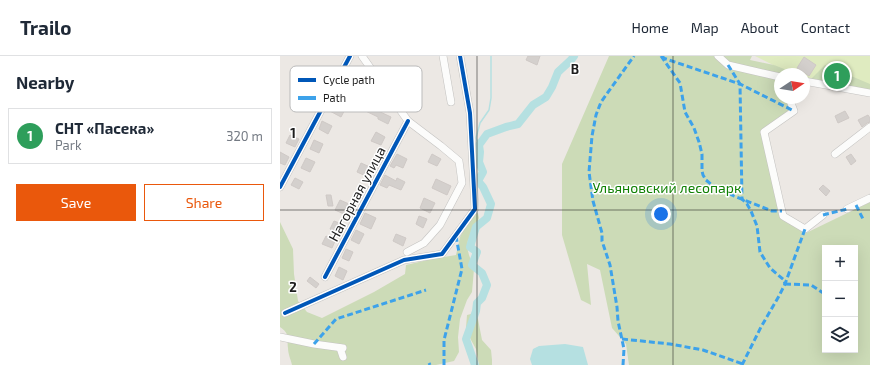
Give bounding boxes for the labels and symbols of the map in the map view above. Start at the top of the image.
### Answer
text: B [571,61,579,77]
pin: 1 [824,61,850,91]
legend [290,66,422,112]
north arrow [774,68,810,104]
text: Cycle path [323,73,375,86]
text: Path [323,91,346,104]
text: 1 [290,125,296,141]
street label: Нагорная улица [324,143,389,244]
park label: Ульяновский лесопарк [592,179,742,196]
your location [651,204,671,224]
text: 2 [289,279,297,295]

